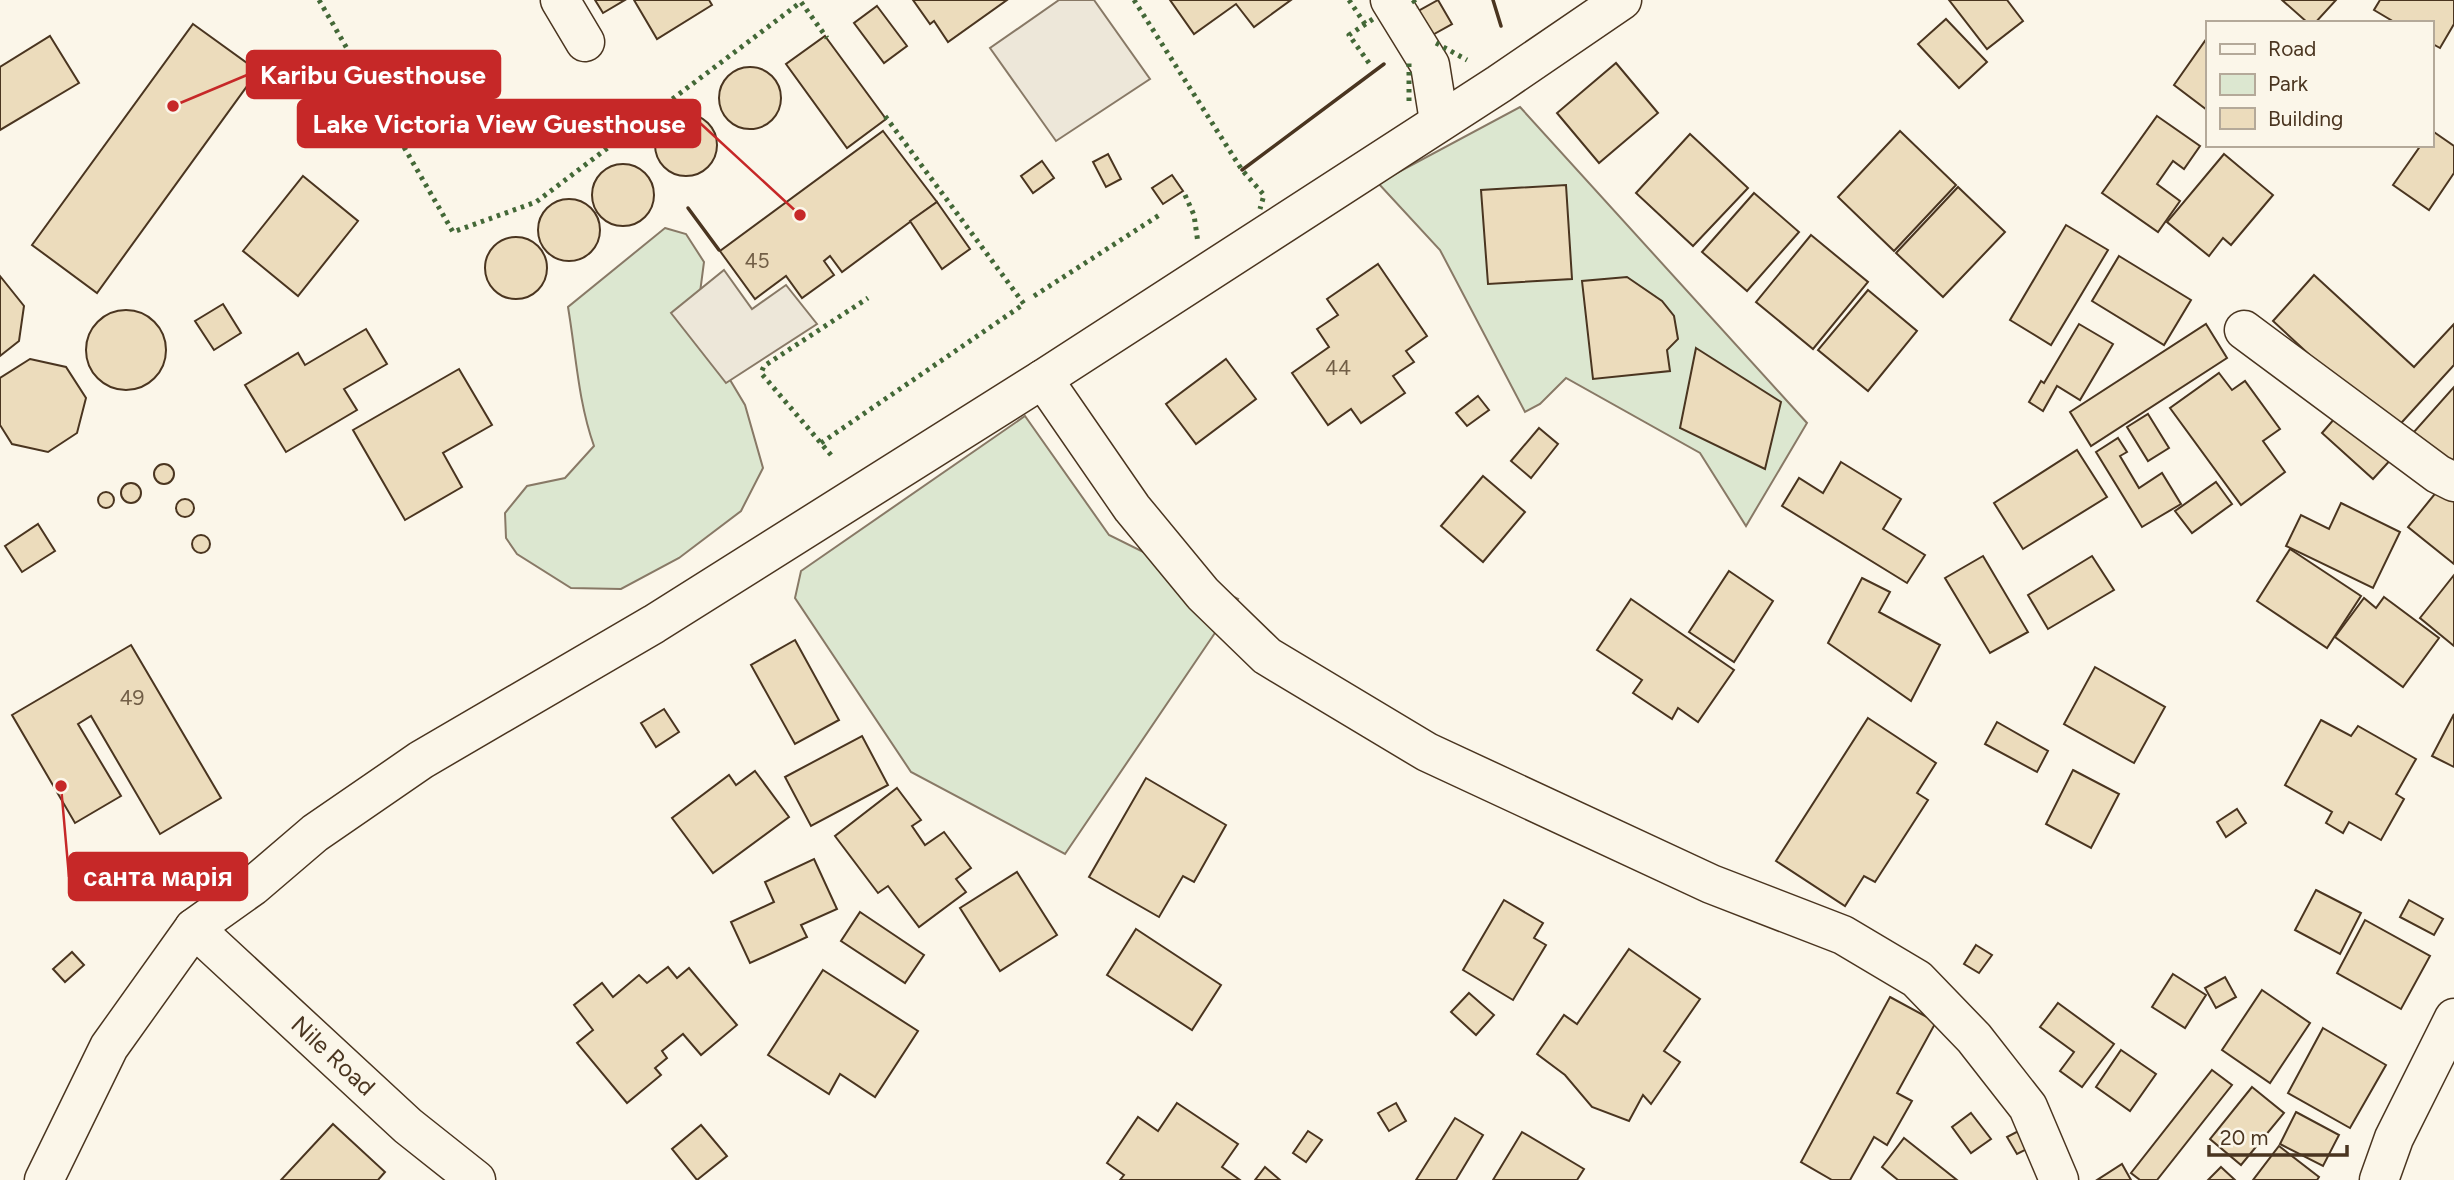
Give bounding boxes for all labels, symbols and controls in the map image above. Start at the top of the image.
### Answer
legend [2206,21,2433,147]
text: Road [2268,36,2316,61]
callout: Karibu Guesthouse [247,51,500,98]
text: Karibu Guesthouse [260,59,486,91]
text: Park [2268,71,2309,96]
callout: Lake Victoria View Guesthouse [298,100,700,147]
text: Building [2268,106,2343,131]
text: Lake Victoria View Guesthouse [312,108,686,140]
house number: 45 [744,248,770,273]
house number: 44 [1325,355,1351,380]
house number: 49 [120,685,144,710]
callout: санта марія [69,853,247,900]
text: санта марія [83,861,233,893]
street label: Nile Road [286,1010,381,1102]
scale bar [2209,1114,2347,1158]
text: 20 m [2220,1125,2268,1150]

